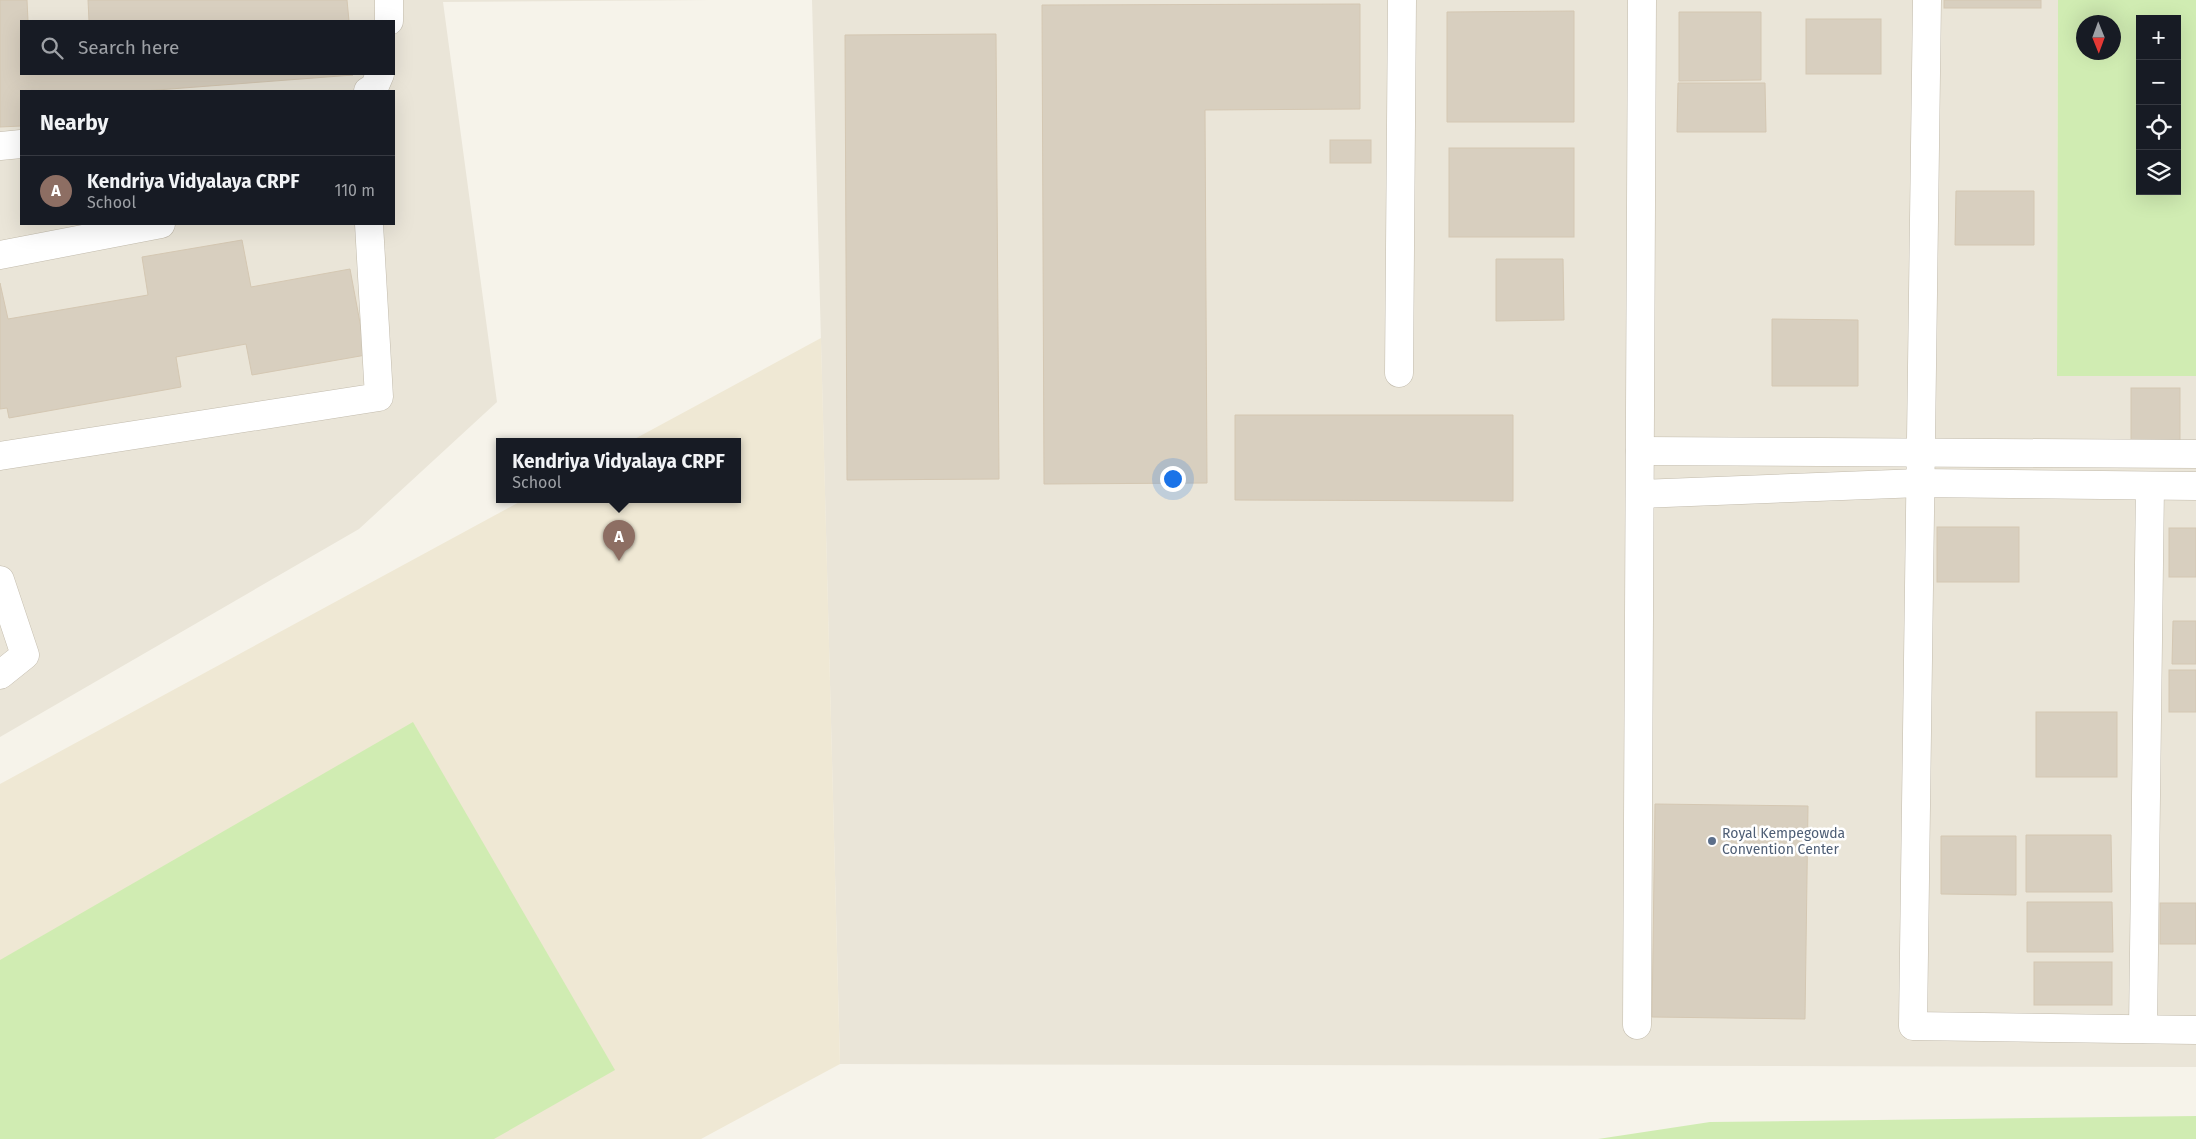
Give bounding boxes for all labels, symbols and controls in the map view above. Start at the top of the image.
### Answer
north arrow [2076,15,2121,60]
map controls [2136,15,2181,195]
button: + [2136,15,2181,60]
search box [20,20,395,75]
icon: search [38,34,66,62]
text: Search here [78,36,179,59]
button: − [2136,60,2181,105]
button: locate [2136,105,2181,150]
text: Nearby [40,110,108,136]
button: layers [2136,150,2181,195]
text: Kendriya Vidyalaya CRPF [87,170,299,193]
text: A [51,181,61,200]
text: 110 m [334,181,375,200]
text: School [87,193,136,212]
popup [496,438,741,503]
text: Kendriya Vidyalaya CRPF [512,450,725,473]
your location [1160,466,1186,492]
text: School [512,473,561,492]
pin: A [603,520,635,561]
place label: Royal Kempegowda Convention Center [1722,825,1845,858]
marker: Royal Kempegowda Convention Center [1706,835,1718,847]

